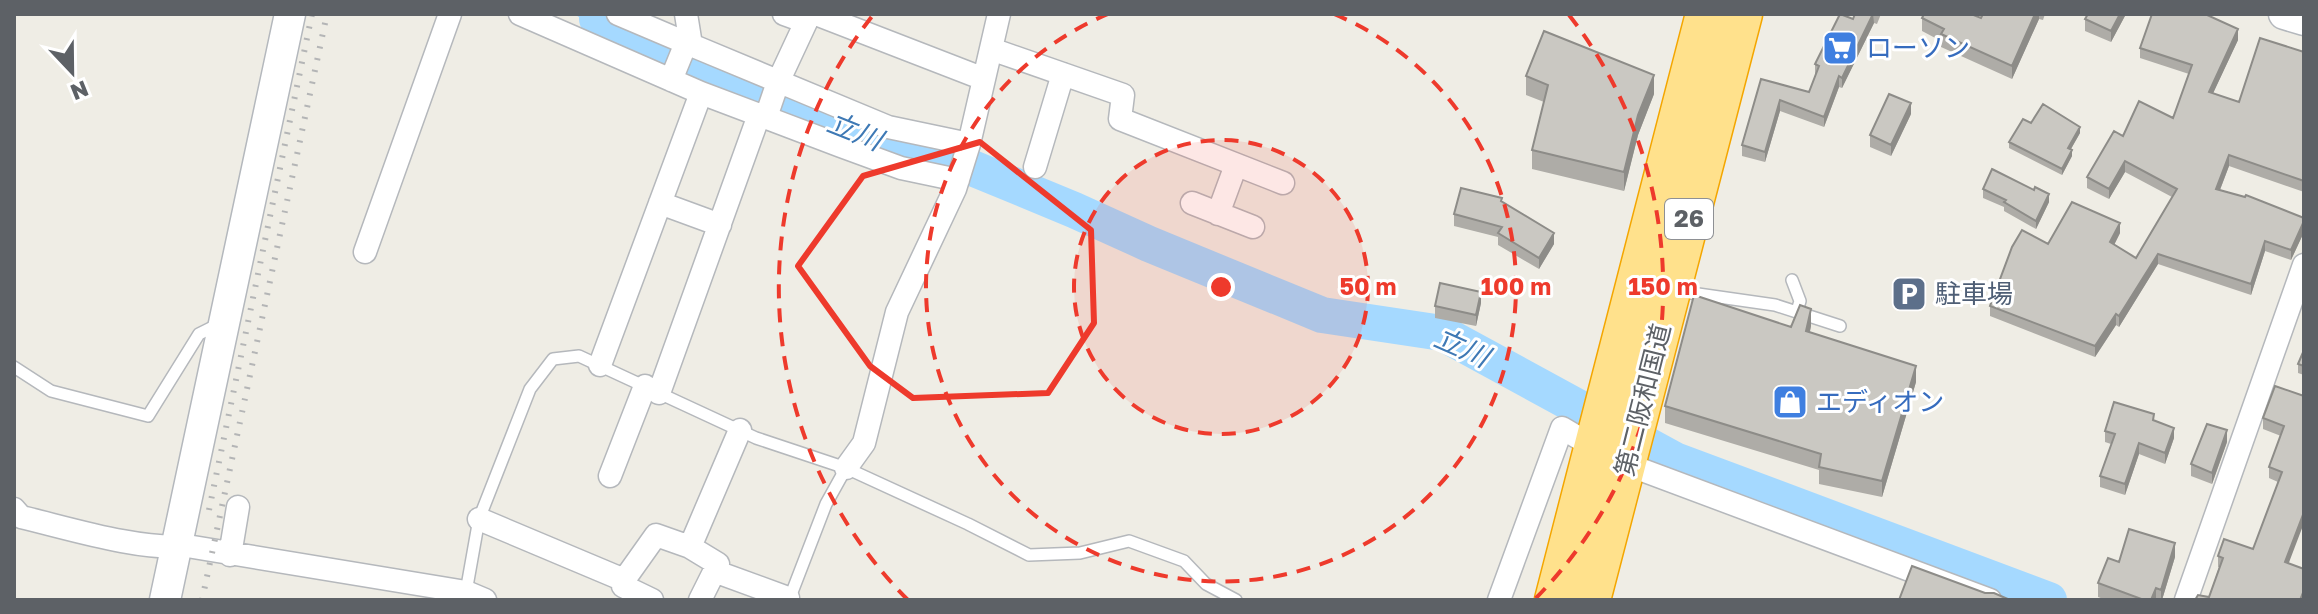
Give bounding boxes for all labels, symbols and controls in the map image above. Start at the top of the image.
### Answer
supermarket icon: ローソン [1821,29,1859,67]
north arrow [32,32,112,112]
place label: ローソン [1866,32,1970,63]
text: N [67,75,92,107]
water label: 立川 [823,105,890,157]
road number: 26 [1665,199,1713,239]
text: 50 m [1339,271,1397,300]
text: 100 m [1481,271,1551,300]
text: 150 m [1628,271,1698,300]
centre of rings [1207,273,1235,301]
parking icon: 駐車場 [1890,275,1928,313]
place label: 駐車場 [1935,278,2013,309]
water label: 立川 [1430,320,1497,374]
street label: 第二阪和国道 [1609,320,1676,479]
shop icon: エディオン [1771,383,1809,421]
place label: エディオン [1816,386,1944,417]

